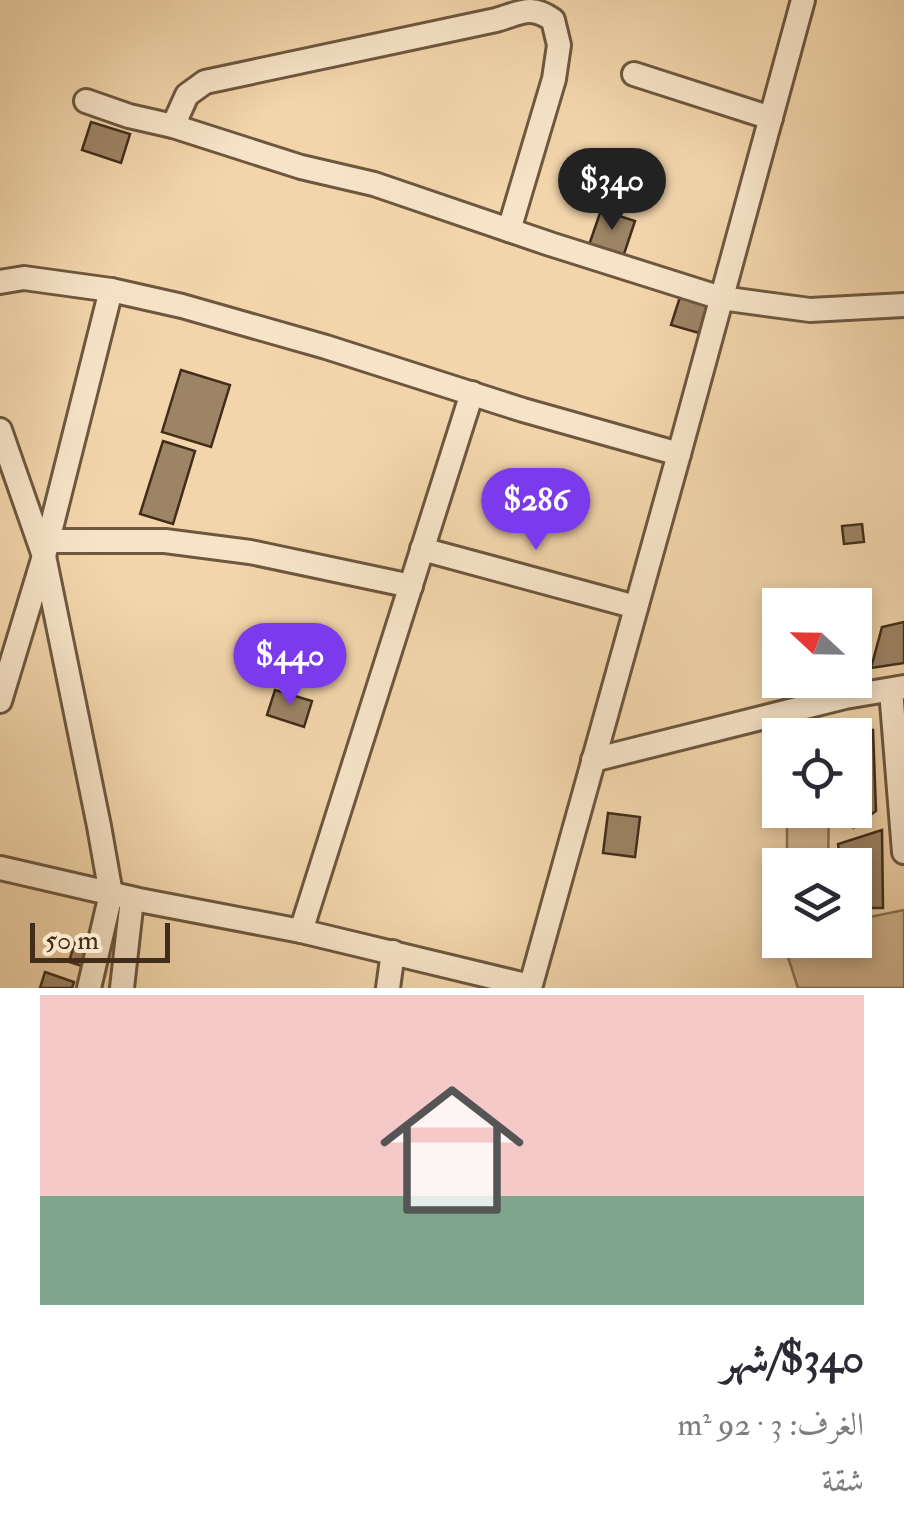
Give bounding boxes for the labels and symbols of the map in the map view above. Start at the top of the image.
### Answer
pin: $340 [553,148,671,233]
pin: $286 [477,468,595,553]
north arrow [762,588,872,698]
pin: $440 [231,623,349,708]
scale bar [30,918,170,963]

